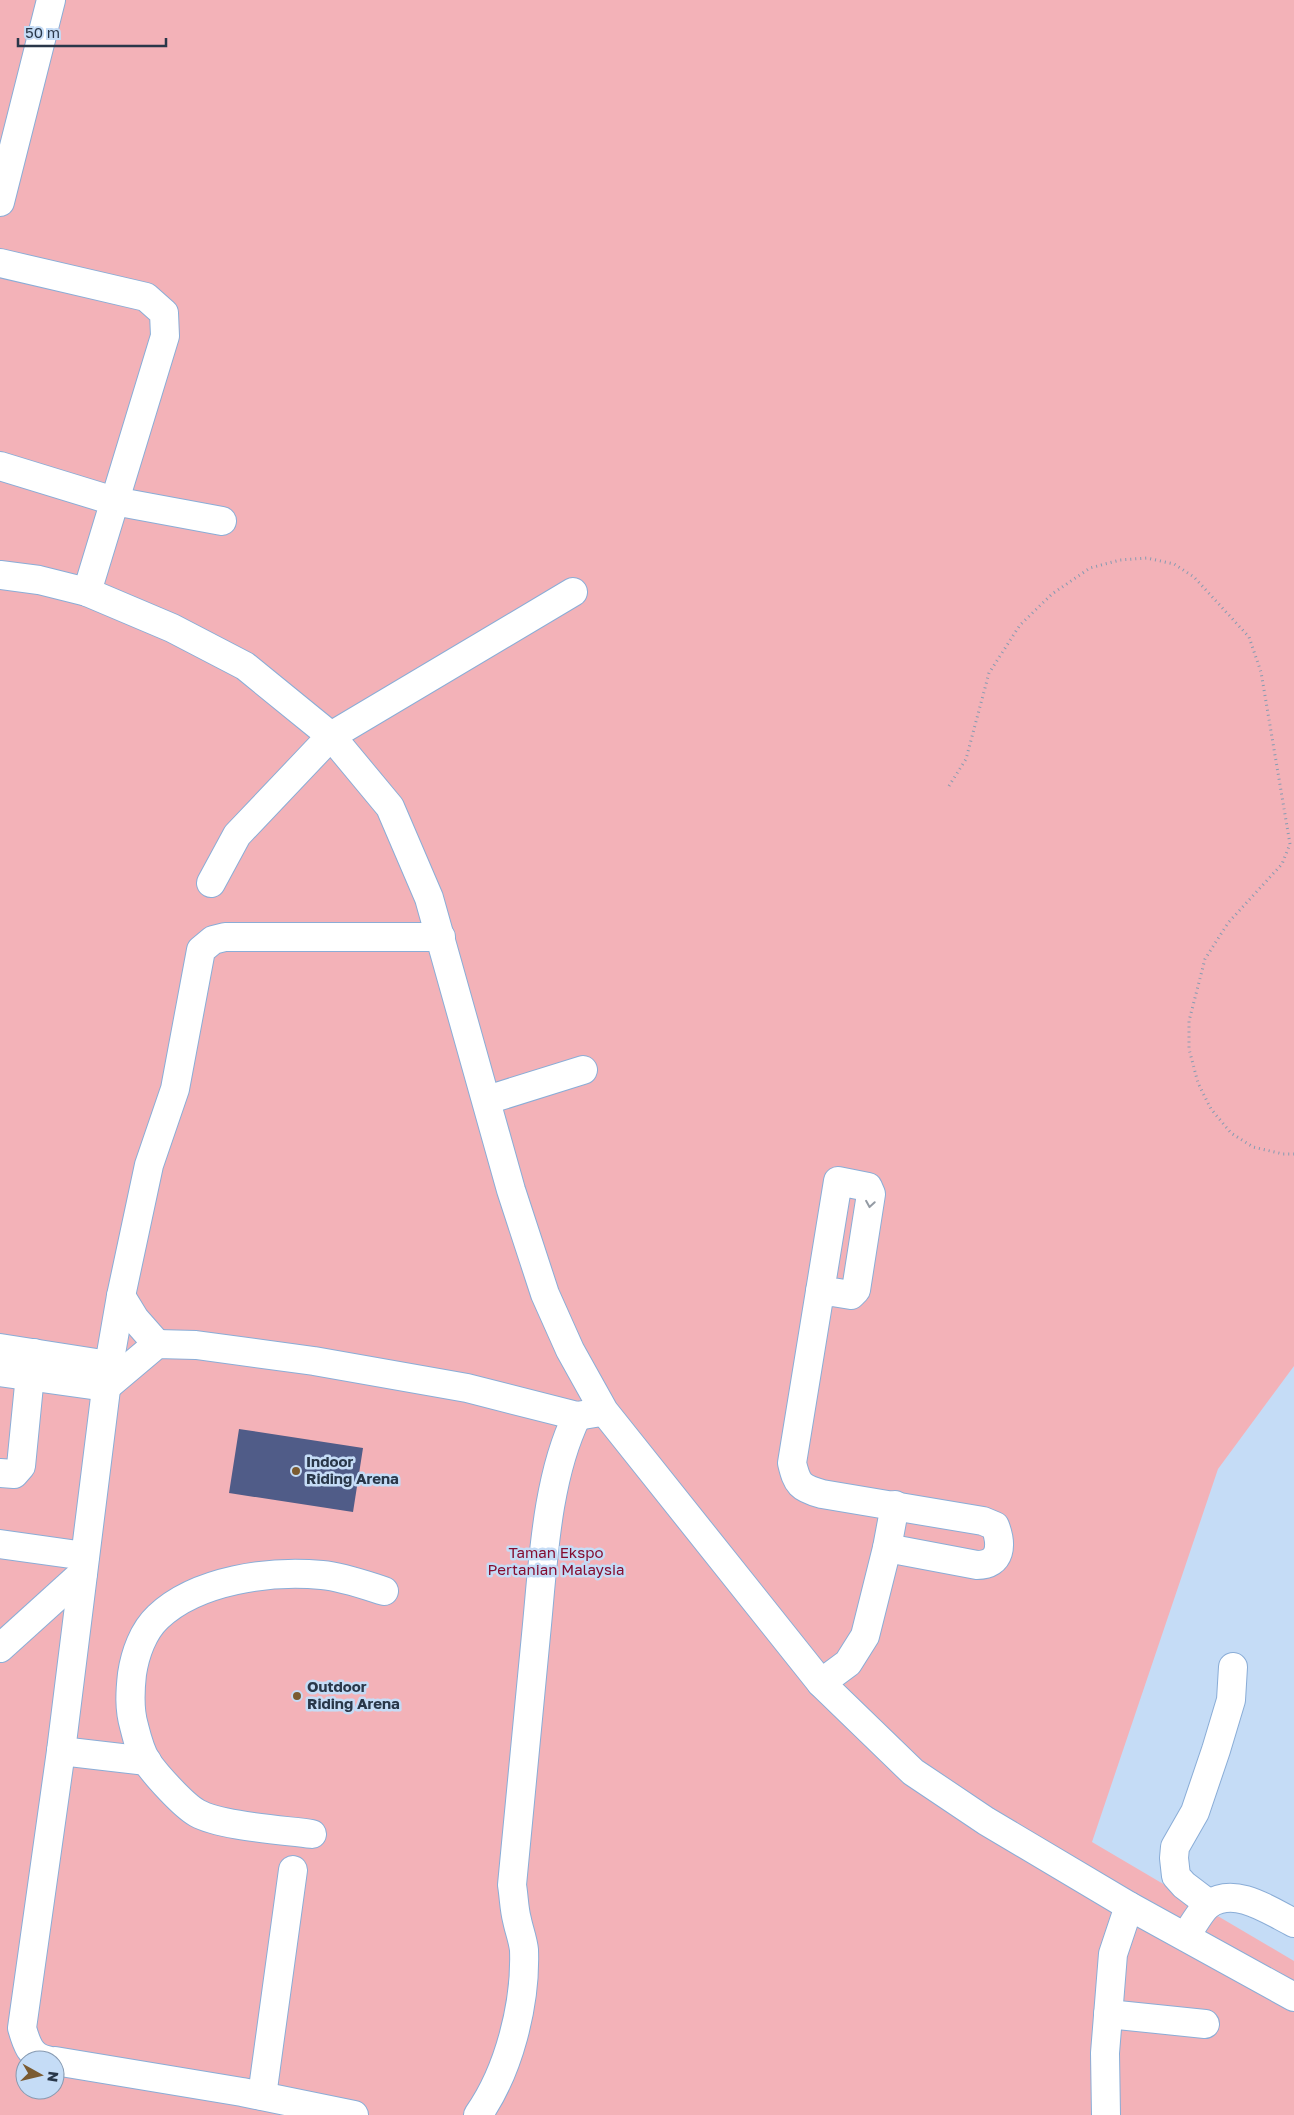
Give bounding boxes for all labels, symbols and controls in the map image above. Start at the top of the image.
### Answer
scale bar [18,15,165,47]
text: 50 m [25,23,60,41]
one-way arrow [865,1199,875,1208]
place label: Indoor Riding Arena [306,1452,399,1487]
marker: Indoor Riding Arena [290,1465,302,1477]
park label: Taman Ekspo Pertanian Malaysia [488,1543,624,1578]
place label: Outdoor Riding Arena [307,1677,400,1712]
marker: Outdoor Riding Arena [291,1690,303,1702]
north arrow [15,2050,65,2100]
text: N [44,2070,63,2083]

